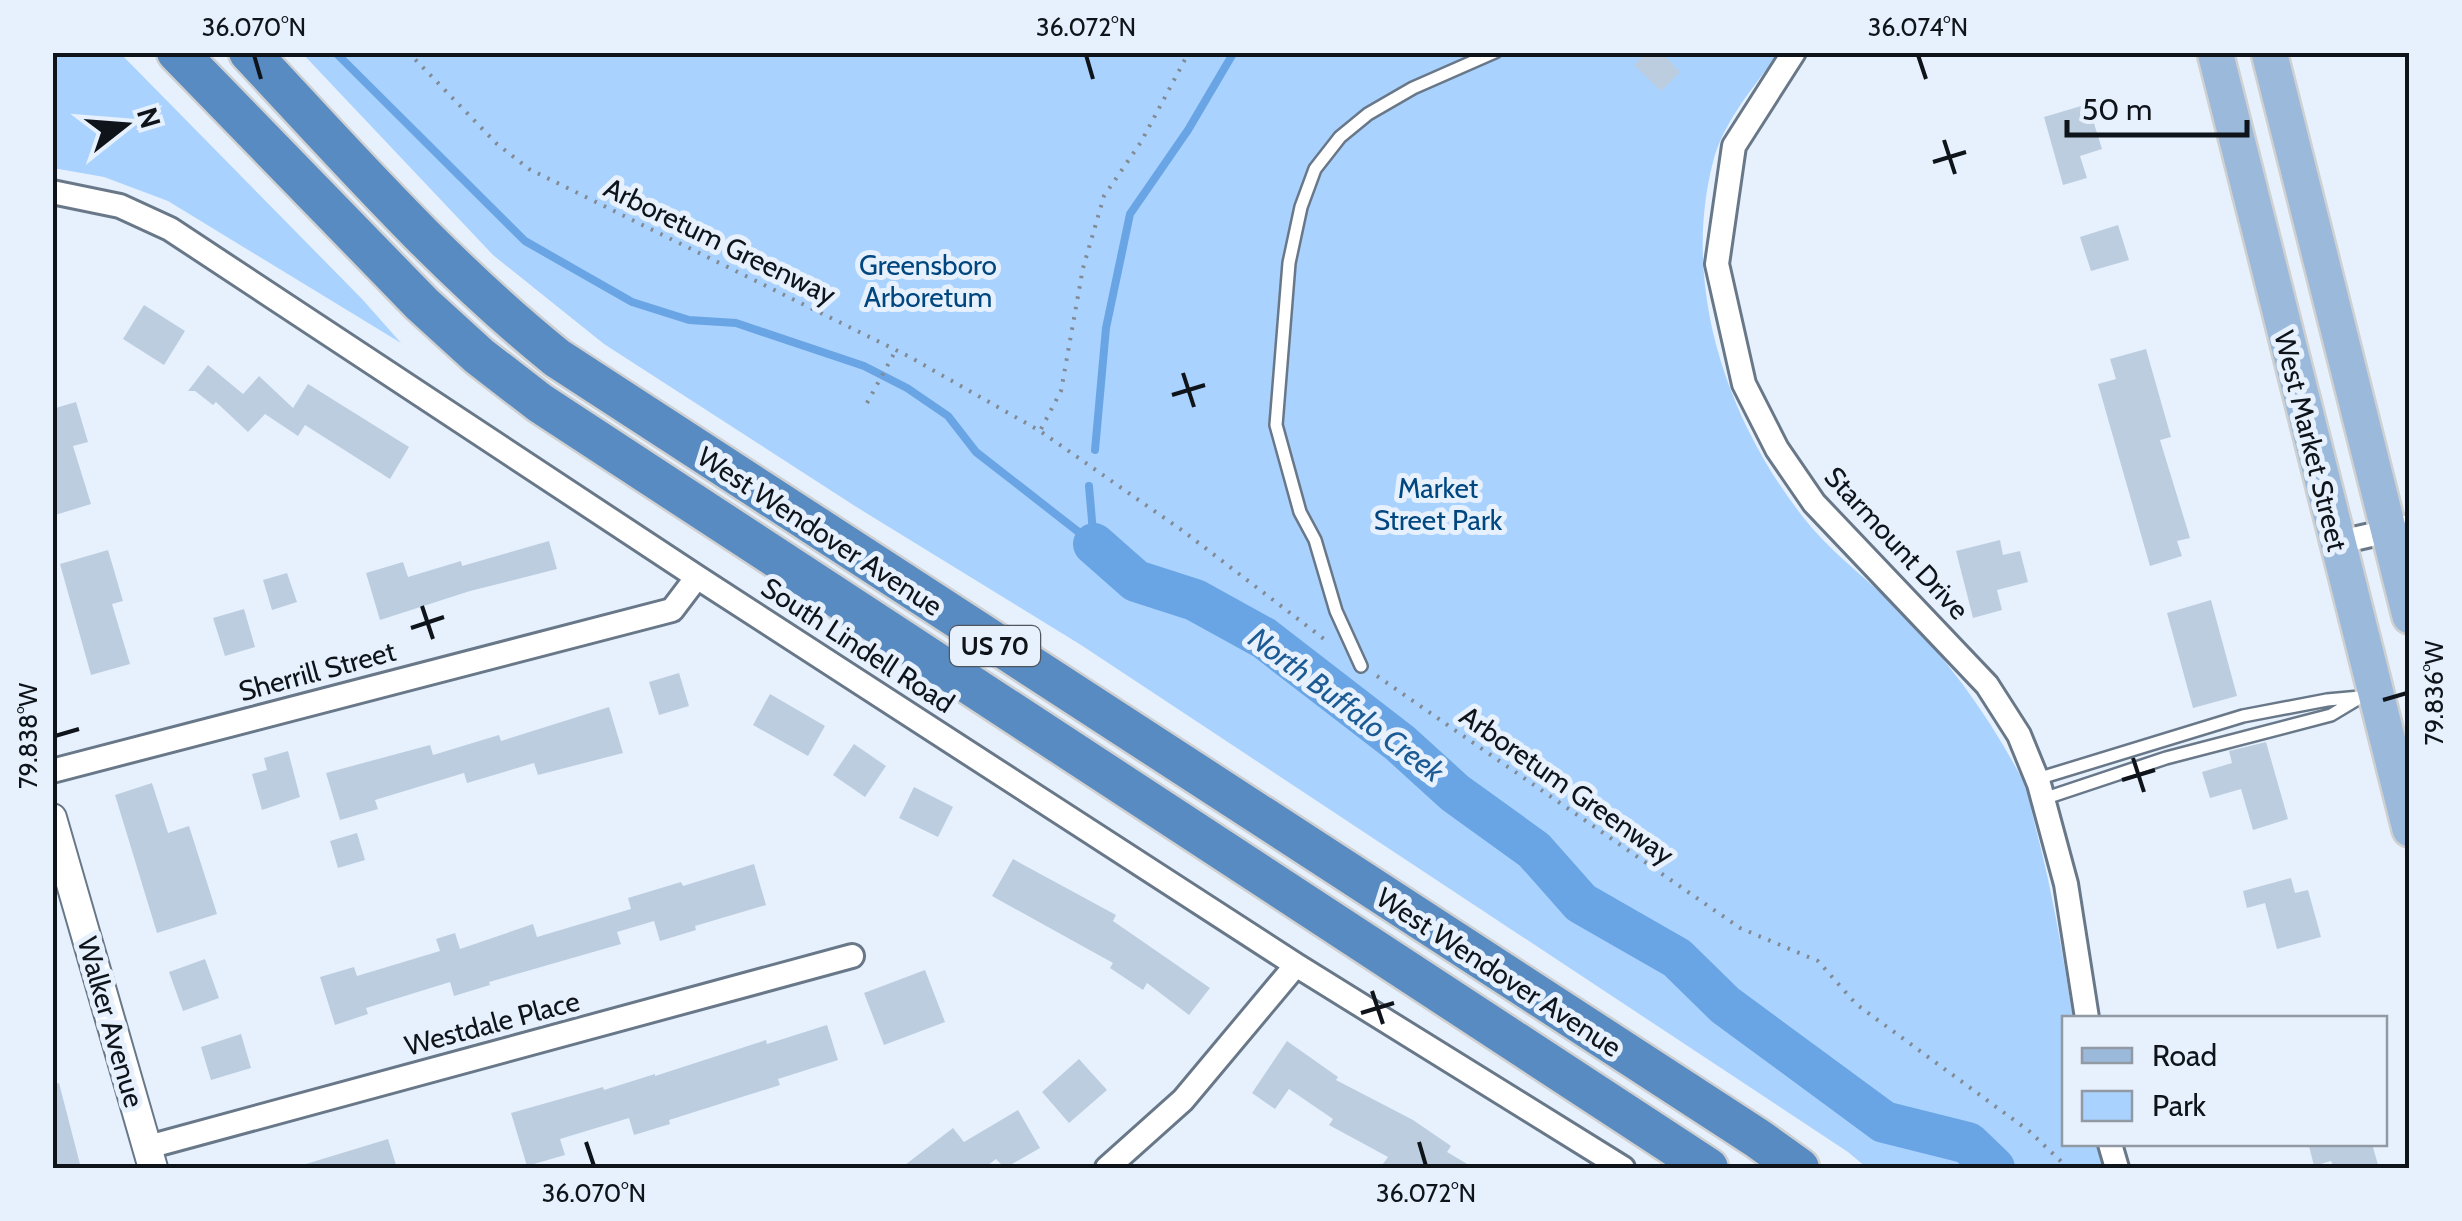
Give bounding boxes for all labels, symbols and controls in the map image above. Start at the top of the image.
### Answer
text: 36.070°N [202,12,306,42]
text: 36.072°N [1036,12,1136,42]
text: 36.074°N [1868,12,1968,42]
north arrow [75,75,175,175]
scale bar [2067,75,2247,137]
text: 50 m [2082,91,2152,128]
text: N [130,103,168,132]
street label: Arboretum Greenway [599,170,841,312]
park label: Greensboro Arboretum [859,248,997,314]
street label: West Market Street [2267,327,2355,555]
street label: West Wendover Avenue [691,439,949,623]
street label: Starmount Drive [1818,460,1976,626]
park label: Market Street Park [1374,471,1503,537]
street label: South Lindell Road [755,570,961,720]
water label: North Buffalo Creek [1241,619,1452,791]
road number: US 70 [950,626,1040,666]
street label: Sherrill Street [235,634,399,708]
text: 79.836°W [2419,640,2449,745]
text: 79.838°W [13,683,43,789]
street label: Arboretum Greenway [1454,698,1680,872]
street label: West Wendover Avenue [1370,880,1628,1064]
street label: Walker Avenue [70,933,152,1111]
street label: Westdale Place [401,983,583,1063]
legend [2062,1016,2387,1146]
text: Road [2152,1037,2217,1074]
text: Park [2152,1087,2207,1124]
text: 36.070°N [542,1178,646,1208]
text: 36.072°N [1376,1178,1476,1208]

